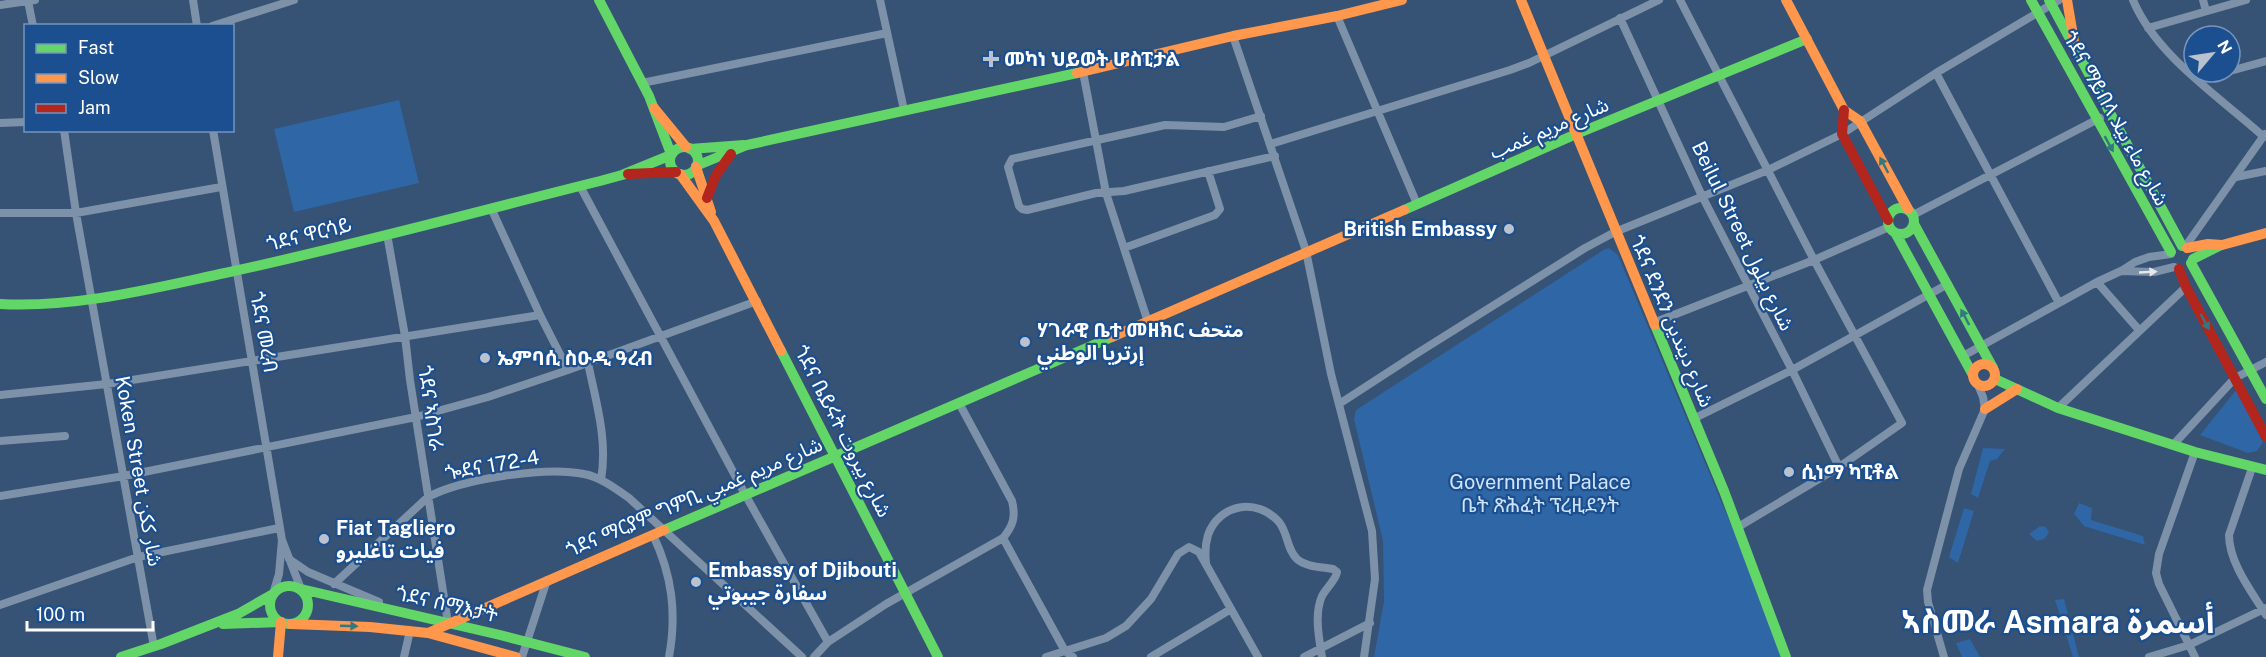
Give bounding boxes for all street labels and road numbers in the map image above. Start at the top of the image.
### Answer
street label: ጎደና ማይበላ شارع ماء بيلا [2055,26,2174,211]
street label: شارع مريم غمب [1486,92,1613,167]
street label: Beilul Street شارع بيلول [1684,137,1799,336]
street label: ጎደና ዋርሳይ [264,212,354,256]
street label: ጎደና ደንደን شارع ديندين [1622,231,1719,412]
street label: ጎደና መረብ [245,290,283,374]
street label: ጎደና ቤይሩት شارع بيروت [787,341,897,522]
street label: ጎደና ኣስገራ [413,364,449,452]
street label: Koken Street شار ككن [110,374,168,568]
street label: ጎደና ማርያም ግምቢ شارع مريم غمبي [562,432,827,565]
street label: ጐደና 172-4 [443,445,541,485]
street label: ጎደና ሰማእታት [394,581,500,627]

